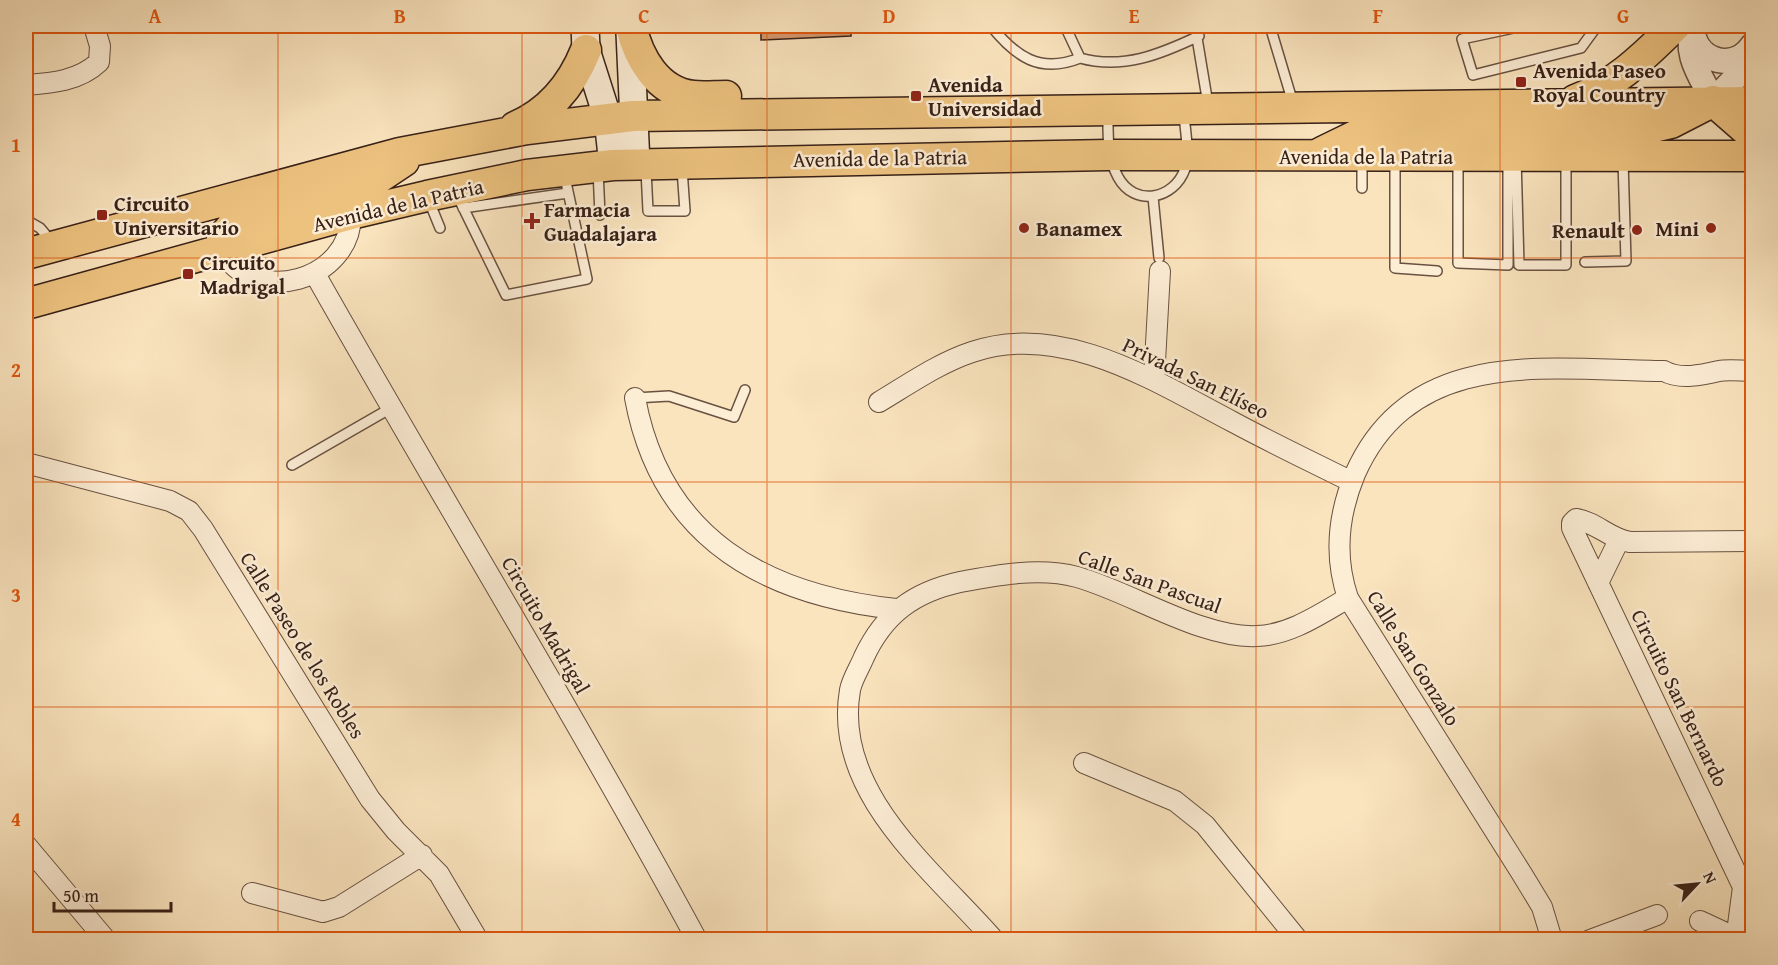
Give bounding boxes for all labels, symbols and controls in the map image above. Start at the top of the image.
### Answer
text: A [149,1,162,30]
text: B [394,1,406,30]
text: C [638,1,650,30]
text: D [882,1,896,30]
text: E [1129,1,1140,30]
text: F [1373,1,1383,30]
text: G [1617,1,1629,30]
place label: Avenida Paseo Royal Country [1533,55,1666,110]
place label: Avenida Universidad [928,69,1042,124]
marker: Avenida Paseo Royal Country [1514,75,1528,89]
marker: Avenida Universidad [909,89,923,103]
text: 1 [11,130,21,159]
street label: Avenida de la Patria [793,141,967,175]
street label: Avenida de la Patria [1279,141,1453,172]
street label: Avenida de la Patria [310,170,486,240]
place label: Circuito Universitario [114,188,239,243]
place label: Farmacia Guadalajara [544,194,657,249]
marker: Circuito Universitario [95,208,109,222]
place label: Banamex [1036,213,1122,244]
place label: Mini [1656,213,1699,244]
marker: Farmacia Guadalajara [525,214,539,228]
place label: Renault [1552,215,1625,246]
marker: Banamex [1017,221,1031,235]
marker: Mini [1704,221,1718,235]
marker: Renault [1630,223,1644,237]
place label: Circuito Madrigal [200,247,286,302]
marker: Circuito Madrigal [181,267,195,281]
street label: Privada San Elíseo [1118,329,1274,427]
text: 2 [11,355,21,384]
street label: Calle San Pascual [1074,541,1226,621]
street label: Calle Paseo de los Robles [233,545,373,745]
street label: Circuito Madrigal [494,551,598,700]
text: 3 [11,580,21,609]
street label: Calle San Gonzalo [1360,584,1468,732]
street label: Circuito San Bernardo [1624,604,1736,792]
text: 4 [11,804,21,833]
north arrow [1667,854,1727,914]
text: N [1697,867,1724,888]
scale bar [54,875,171,913]
text: 50 m [63,882,99,909]

